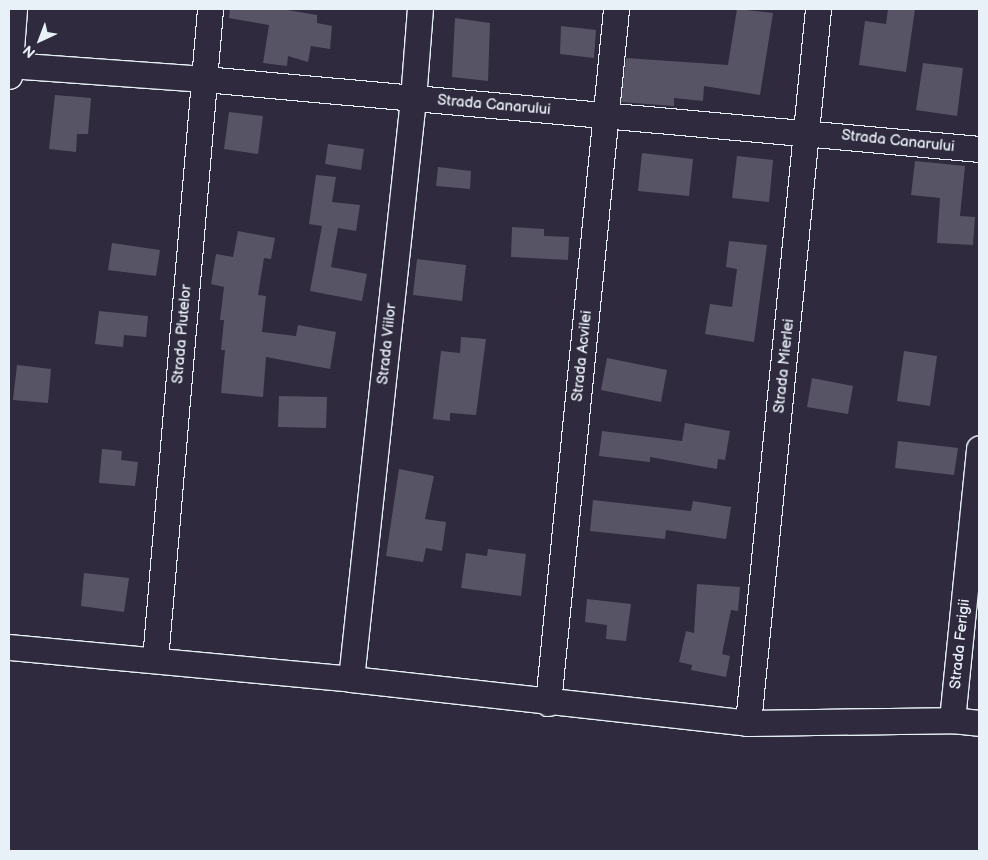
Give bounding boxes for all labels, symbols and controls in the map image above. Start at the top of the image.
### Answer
north arrow [15,15,65,65]
text: N [20,42,39,61]
street label: Strada Canarului [437,91,551,119]
street label: Strada Canarului [841,126,955,156]
street label: Strada Plutelor [169,284,195,384]
street label: Strada Viilor [374,302,400,386]
street label: Strada Acvilei [568,310,596,402]
street label: Strada Mierlei [770,318,798,414]
street label: Strada Ferigii [946,598,974,690]

